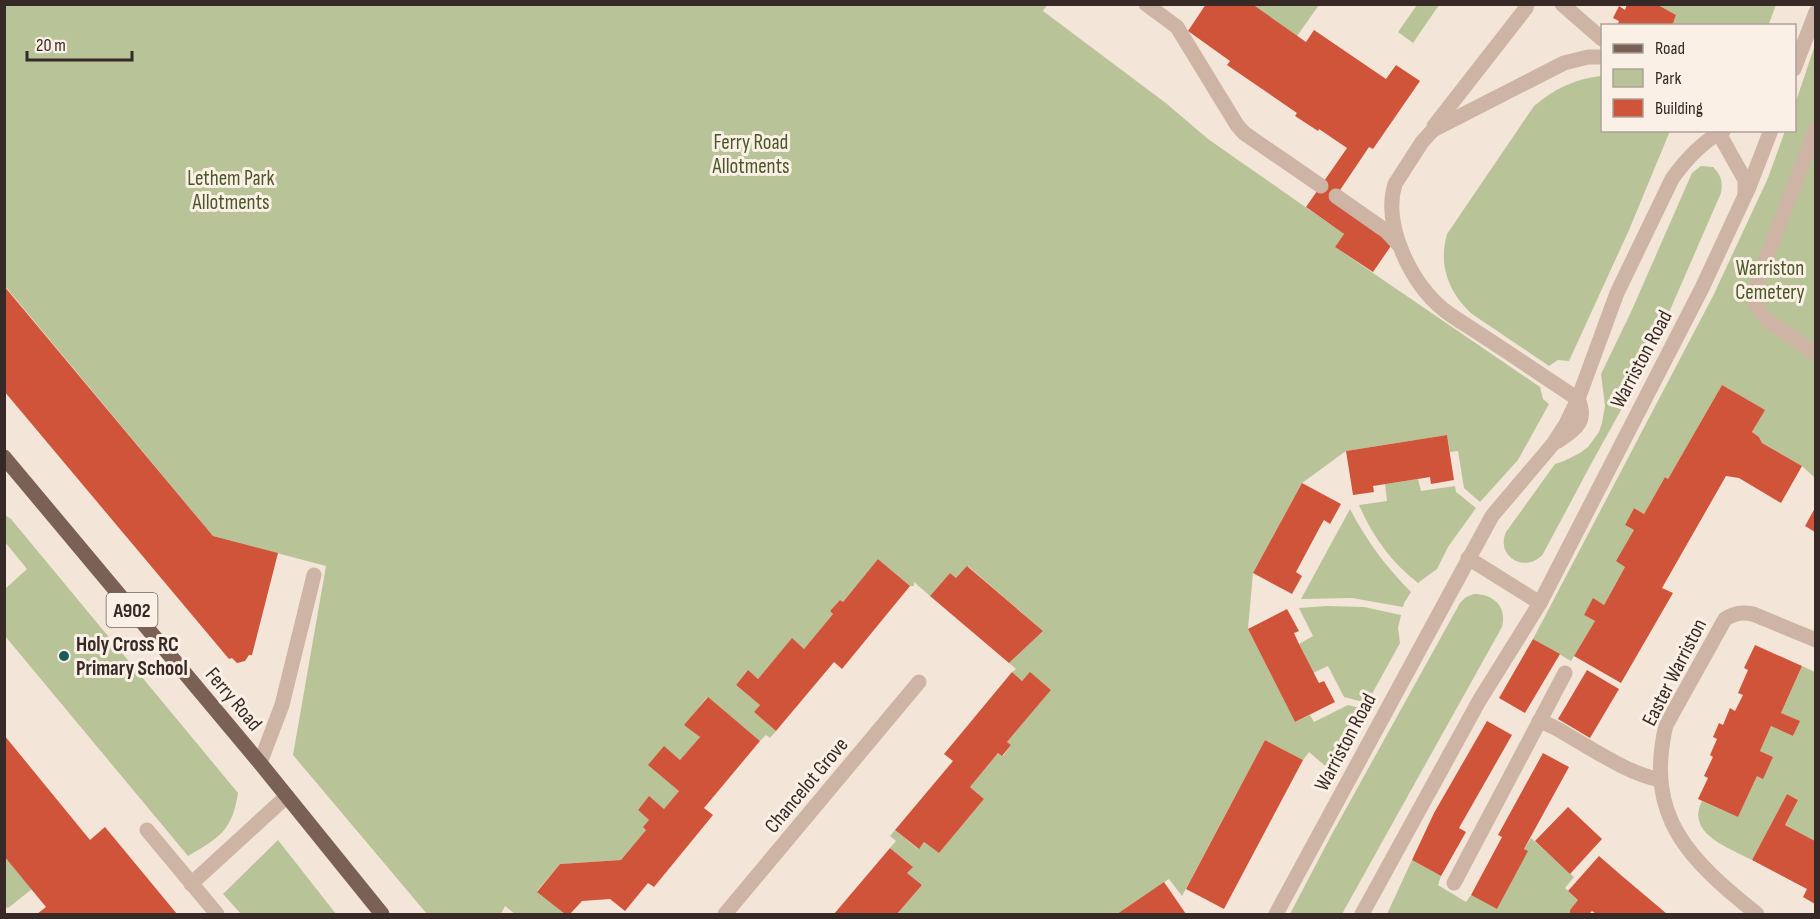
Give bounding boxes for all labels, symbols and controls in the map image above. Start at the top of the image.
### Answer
scale bar [27,24,132,62]
legend [1601,24,1796,132]
text: 20 m [36,35,66,56]
text: Road [1655,38,1685,59]
text: Park [1655,68,1681,89]
text: Building [1655,98,1703,119]
park label: Ferry Road Allotments [711,130,790,179]
park label: Lethem Park Allotments [187,166,275,215]
park label: Warriston Cemetery [1735,256,1805,305]
street label: Warriston Road [1605,306,1678,412]
road number: A902 [106,593,158,627]
street label: Easter Warriston [1637,615,1712,730]
place label: Holy Cross RC Primary School [76,632,188,681]
marker: Holy Cross RC Primary School [57,649,71,663]
street label: Ferry Road [200,663,267,736]
street label: Warriston Road [1309,689,1382,795]
street label: Chancelot Grove [759,733,853,838]

